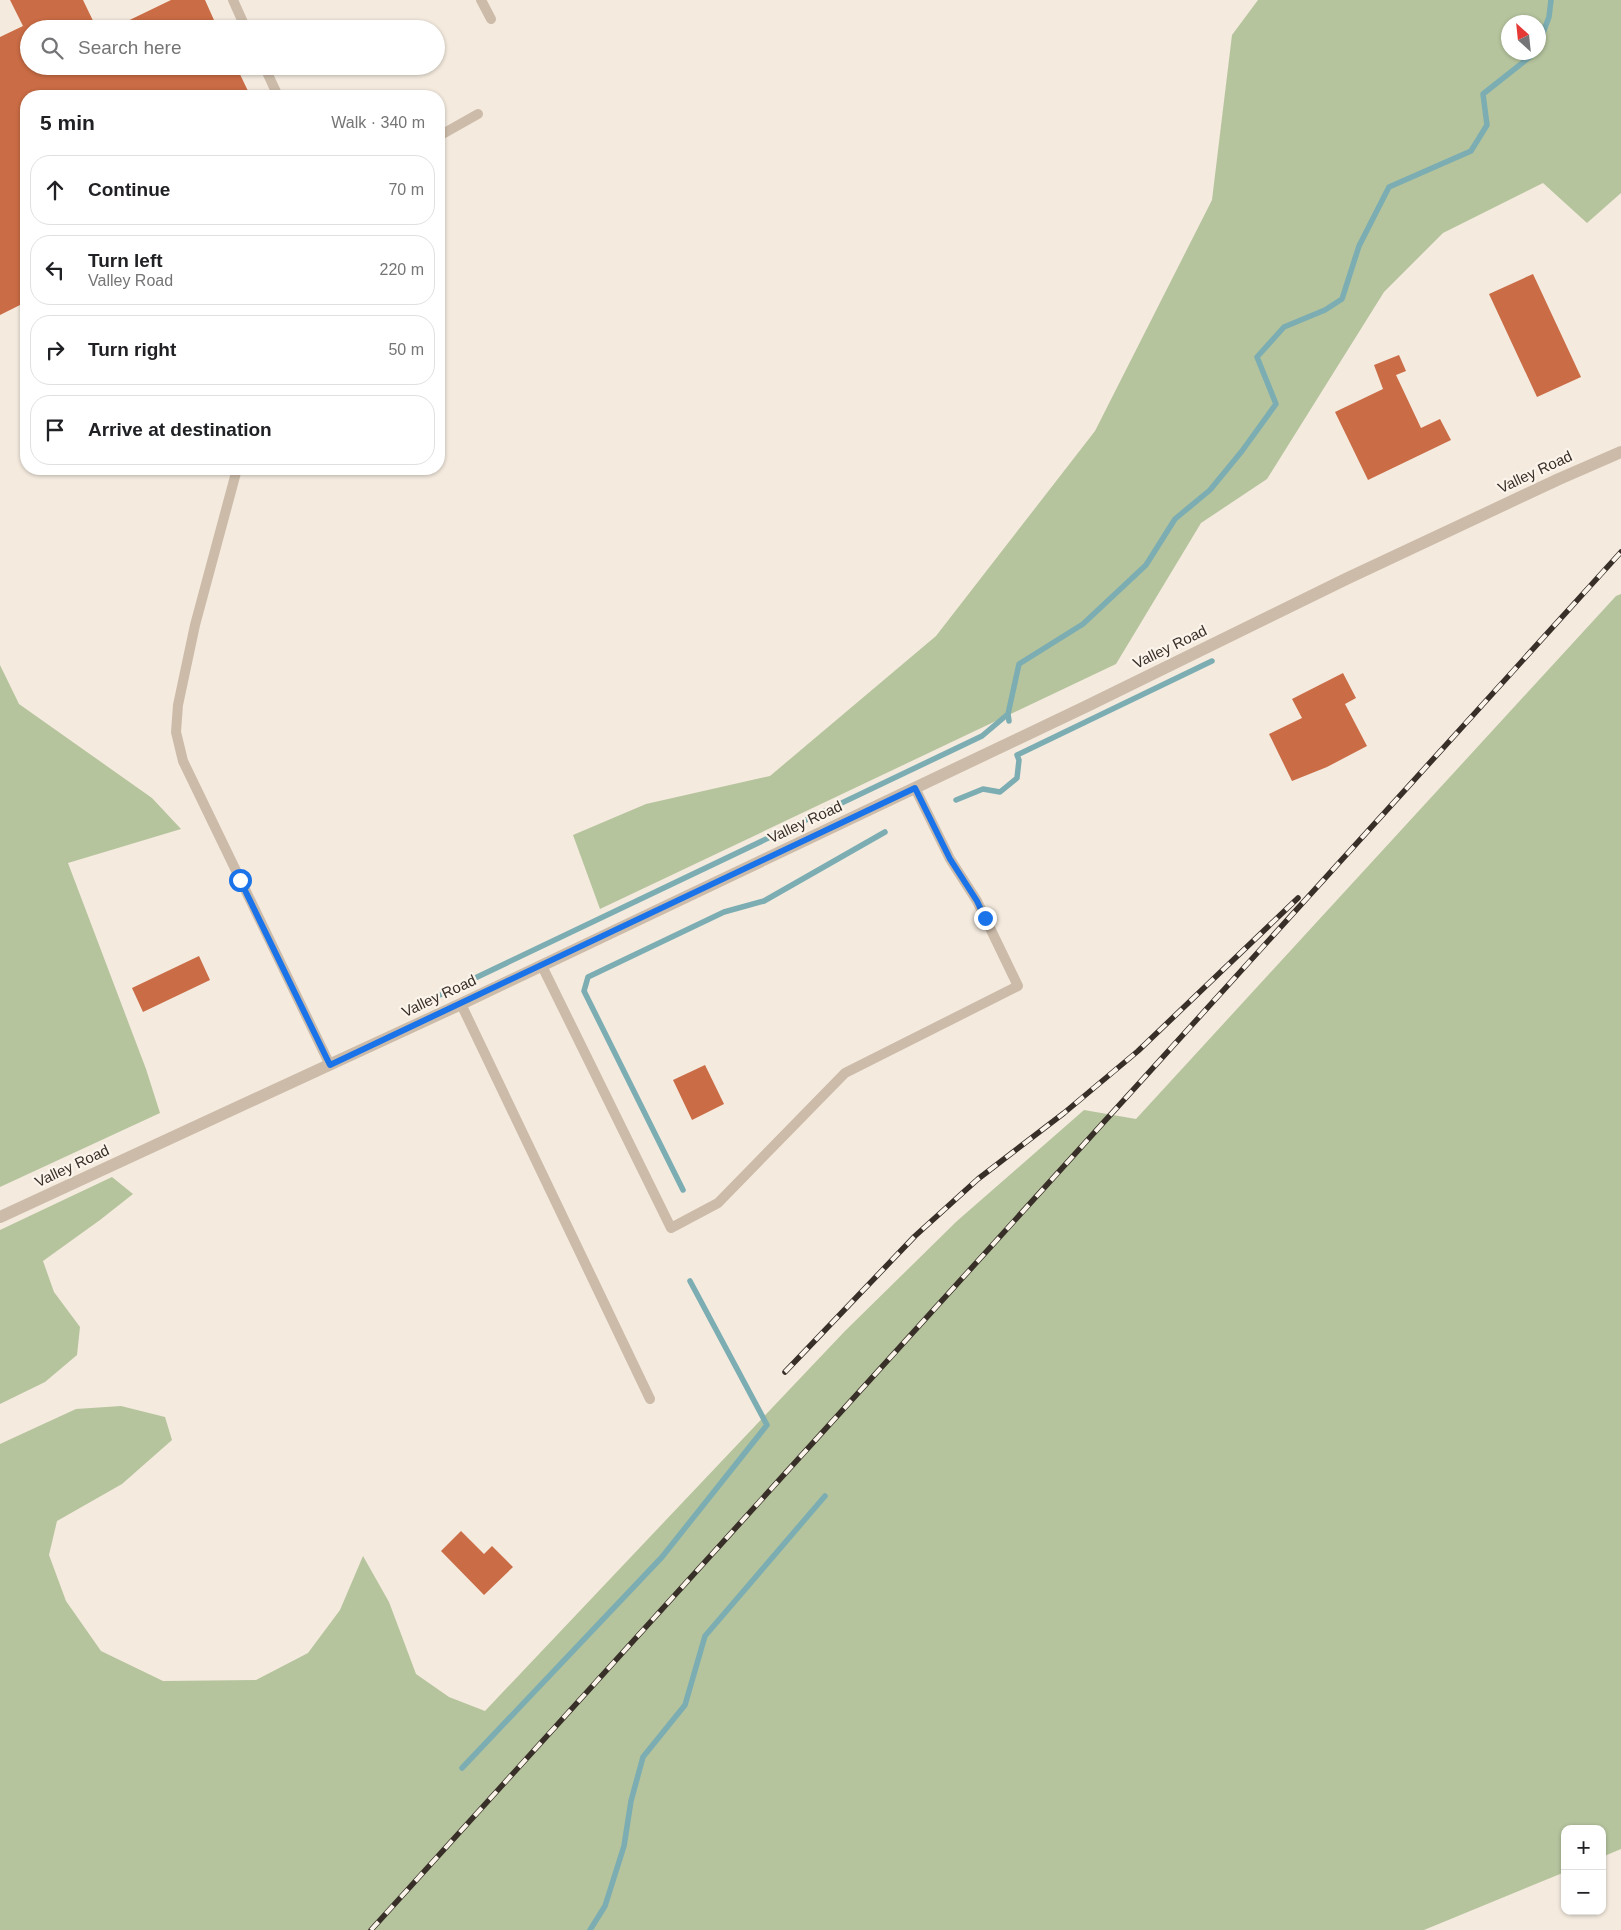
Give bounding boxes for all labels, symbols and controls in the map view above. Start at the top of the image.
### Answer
north arrow [1501,15,1546,60]
search box [20,20,445,75]
icon: search [38,34,66,62]
text: Search here [78,37,182,58]
text: 5 min [40,111,95,134]
text: Walk · 340 m [331,114,425,131]
icon: ahead [41,176,69,204]
text: Continue [88,179,170,200]
text: 70 m [388,181,424,198]
text: Turn left [88,250,163,271]
icon: left [41,256,69,284]
text: 220 m [380,261,424,278]
text: Valley Road [88,272,173,289]
icon: right [41,336,69,364]
text: Turn right [88,339,176,360]
text: 50 m [388,341,424,358]
icon: arrive [41,416,69,444]
text: Arrive at destination [88,419,272,440]
street label: Valley Road [1495,447,1575,496]
street label: Valley Road [1130,621,1209,672]
street label: Valley Road [765,797,845,846]
route start [229,869,252,892]
route end [974,907,997,930]
street label: Valley Road [399,971,479,1020]
street label: Valley Road [32,1141,112,1190]
map controls [1561,1825,1606,1915]
button: + [1561,1825,1606,1870]
button: − [1561,1870,1606,1915]

